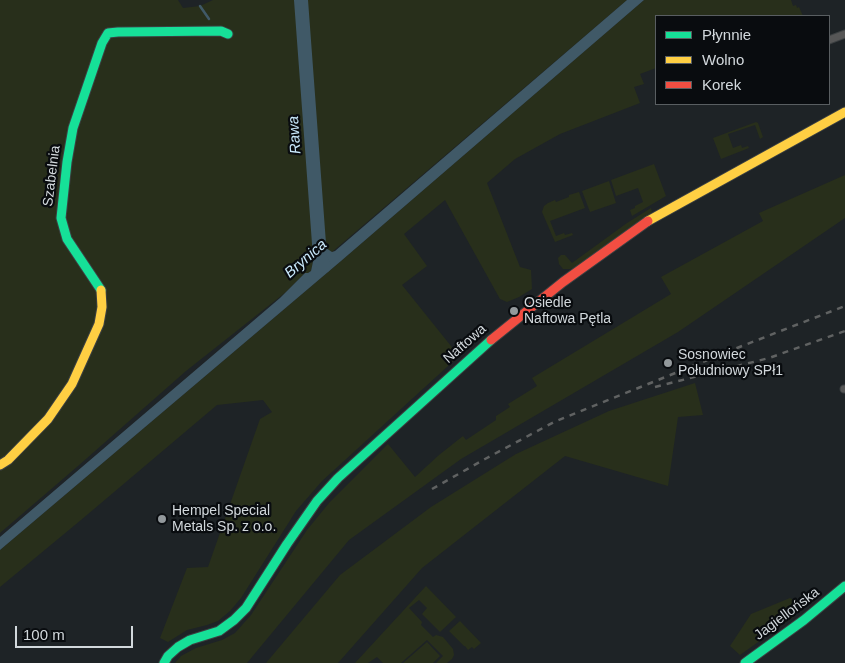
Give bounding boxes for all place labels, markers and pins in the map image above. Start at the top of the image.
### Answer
place label: Osiedle Naftowa Pętla [524,295,611,328]
marker: Osiedle Naftowa Pętla [508,305,520,317]
place label: Sosnowiec Południowy SPł1 [678,347,783,380]
marker: Sosnowiec Południowy SPł1 [662,357,674,369]
place label: Hempel Special Metals Sp. z o.o. [172,503,276,536]
marker: Hempel Special Metals Sp. z o.o. [156,513,168,525]

